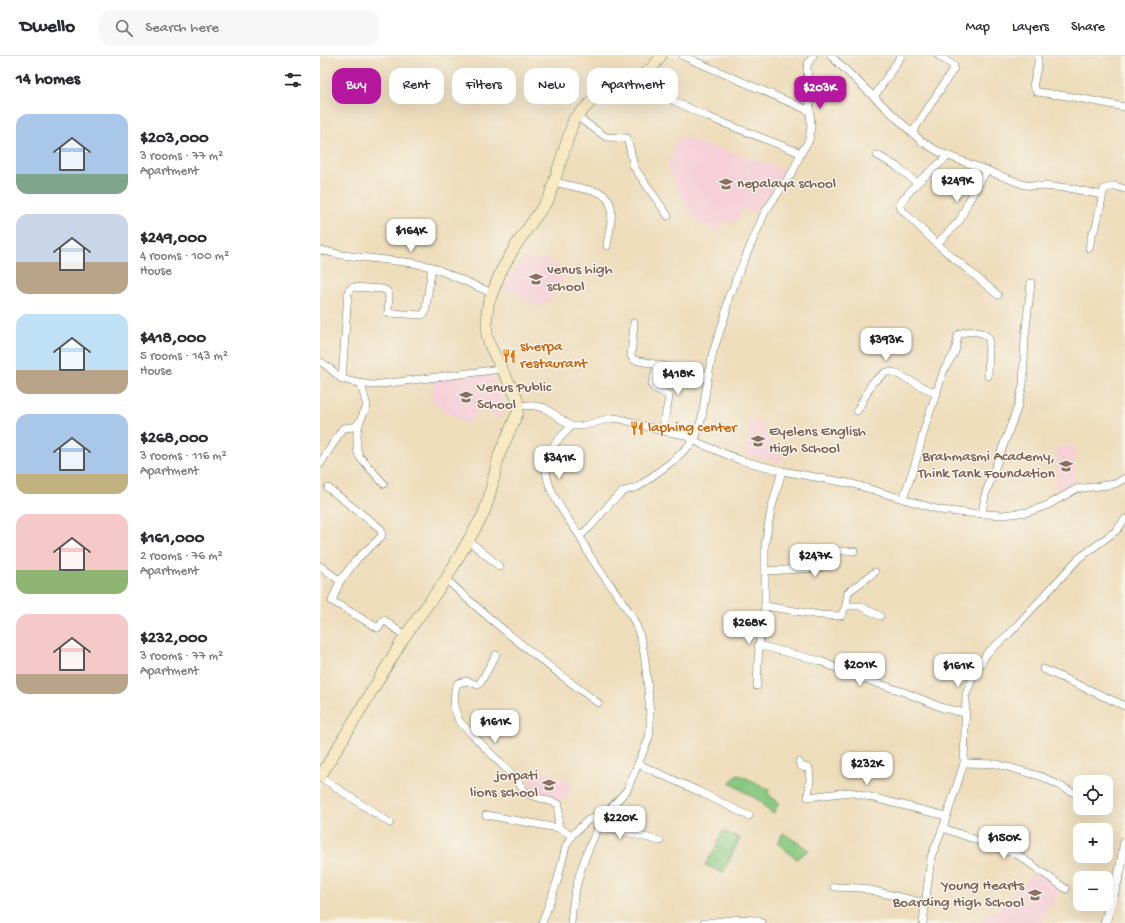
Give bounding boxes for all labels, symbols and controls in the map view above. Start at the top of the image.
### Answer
search box [99,10,379,46]
text: Dwello [20,16,75,39]
icon: search [113,17,135,39]
text: Search here [145,19,219,37]
text: Map [966,19,990,36]
text: Layers [1012,19,1049,36]
text: Share [1071,19,1105,36]
chip: Buy [332,68,381,104]
chip: Rent [389,68,444,104]
chip: Filters [452,68,516,104]
chip: New [524,68,579,104]
chip: Apartment [587,68,678,104]
icon: filters [282,69,304,91]
text: 14 homes [16,70,80,90]
pin: $203K [792,76,848,110]
text: $203K [803,81,837,96]
text: $203,000 [140,129,209,149]
icon: home [48,130,96,178]
text: 3 rooms · 77 m² [140,149,223,164]
text: Apartment [140,164,199,179]
pin: $249K [929,169,985,203]
text: $249K [941,174,973,189]
place label: nepalaya school [737,175,836,193]
school or university icon: nepalaya school [718,176,734,192]
pin: $164K [383,219,439,253]
text: $164K [396,224,427,239]
text: $249,000 [140,229,207,249]
icon: home [48,230,96,278]
text: 4 rooms · 100 m² [140,249,229,264]
place label: venus high school [547,261,613,296]
text: House [140,264,172,279]
school or university icon: venus high school [528,271,544,287]
pin: $393K [858,328,914,362]
text: $418,000 [140,329,206,349]
icon: home [48,330,96,378]
text: $393K [869,333,903,348]
place label: sherpa restaurant [520,338,589,373]
restaurant icon: sherpa restaurant [501,348,517,364]
text: 5 rooms · 143 m² [140,349,228,364]
pin: $418K [650,362,706,396]
text: House [140,364,172,379]
text: $418K [662,367,694,382]
place label: Venus Public School [476,379,552,414]
school or university icon: Venus Public School [458,389,474,405]
place label: laphing center [648,419,738,437]
restaurant icon: laphing center [629,420,645,436]
place label: Eyelens English High School [769,423,866,458]
text: $268,000 [140,429,208,449]
icon: home [48,430,96,478]
school or university icon: Eyelens English High School [750,433,766,449]
pin: $341K [531,446,587,480]
place label: Brahmasmi Academy, Think Tank Foundation [917,448,1055,483]
text: 3 rooms · 116 m² [140,449,227,464]
text: $341K [543,451,575,466]
school or university icon: Brahmasmi Academy, Think Tank Foundation [1058,458,1074,474]
text: Apartment [140,464,199,479]
text: $161,000 [140,529,204,549]
icon: home [48,530,96,578]
pin: $247K [787,544,843,578]
text: 2 rooms · 76 m² [140,549,223,564]
text: $247K [799,549,831,564]
text: Apartment [140,564,199,579]
pin: $268K [721,611,777,645]
text: $268K [732,616,766,631]
text: $232,000 [140,629,207,649]
icon: home [48,630,96,678]
text: 3 rooms · 77 m² [140,649,223,664]
pin: $201K [832,653,888,687]
pin: $161K [930,654,986,688]
text: $201K [844,658,876,673]
text: $161K [943,659,973,674]
text: Apartment [140,664,199,679]
pin: $161K [467,710,523,744]
text: $161K [480,715,510,730]
pin: $232K [839,752,895,786]
text: $232K [851,757,883,772]
place label: jorpati lions school [470,767,538,802]
map controls [1073,775,1113,911]
button: locate [1073,775,1113,815]
school or university icon: jorpati lions school [541,777,557,793]
pin: $220K [592,806,648,840]
text: $220K [603,811,637,826]
button: + [1073,823,1113,863]
pin: $150K [976,826,1032,860]
text: $150K [988,831,1020,846]
button: − [1073,871,1113,911]
place label: Young Hearts Boarding High School [892,877,1024,912]
school or university icon: Young Hearts Boarding High School [1027,887,1043,903]

